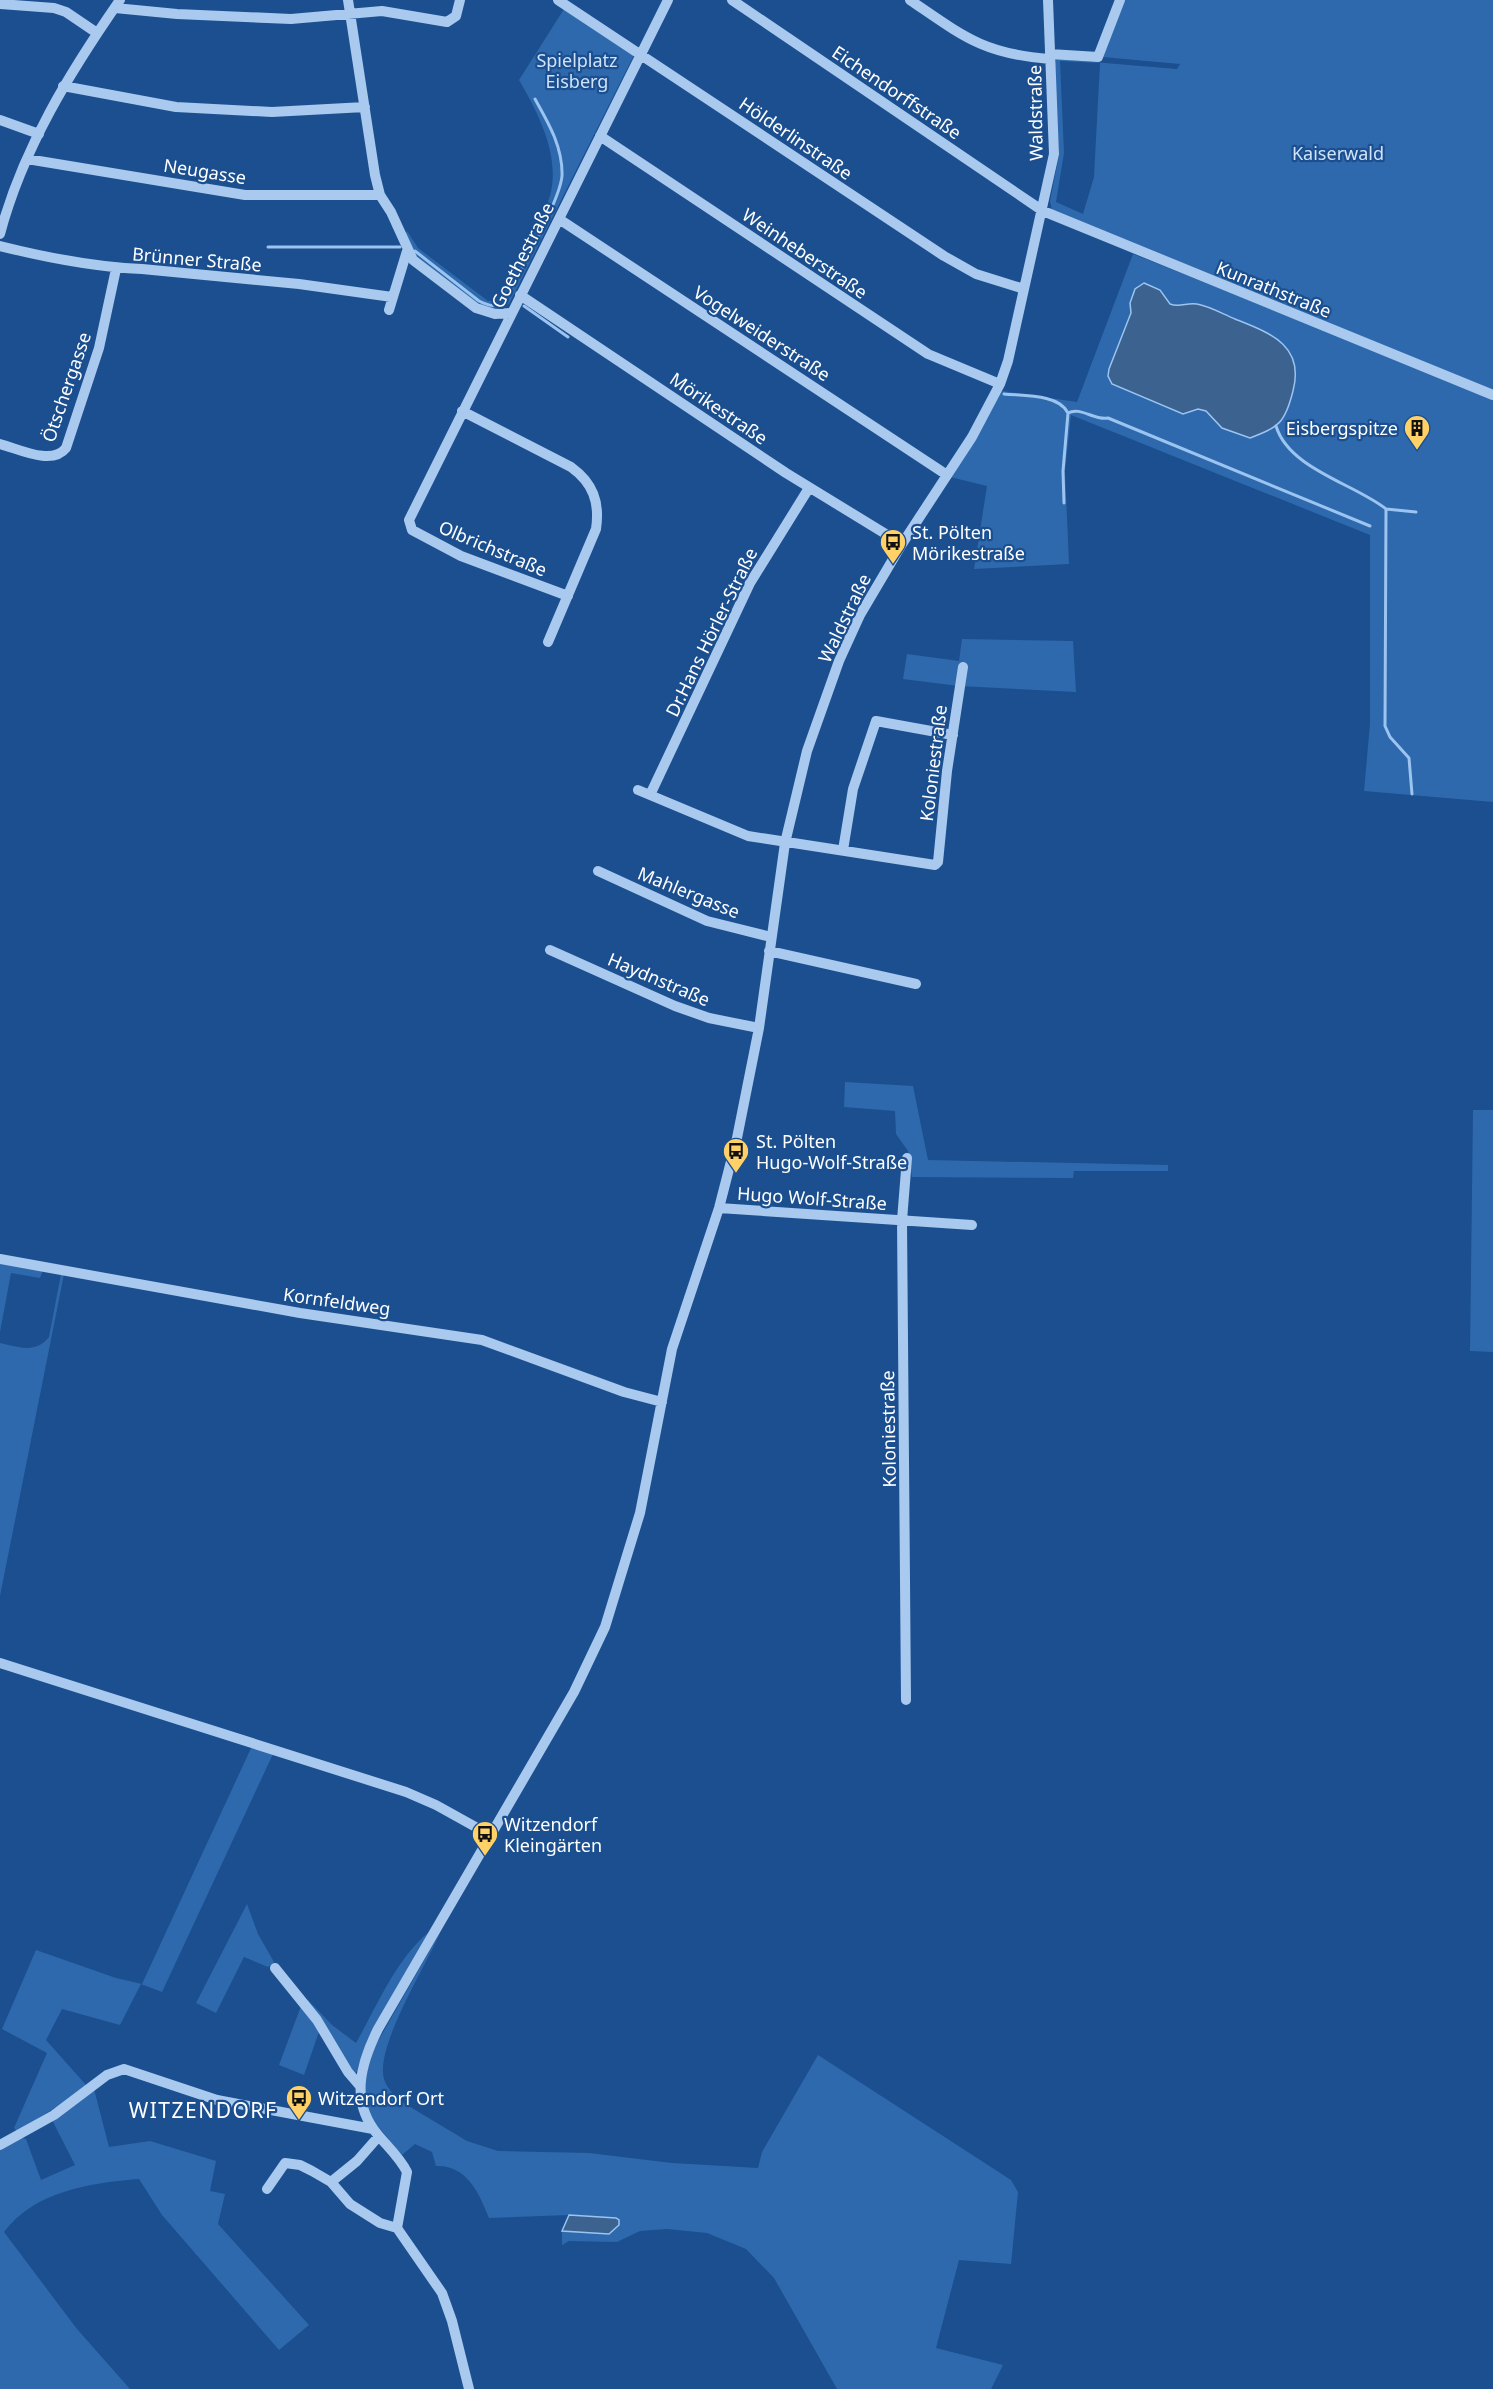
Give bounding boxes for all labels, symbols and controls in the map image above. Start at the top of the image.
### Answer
street label: Eichendorffstraße [828,40,966,144]
park label: Spielplatz Eisberg [536,48,618,93]
street label: Waldstraße [1022,65,1048,161]
street label: Hölderlinstraße [735,91,857,185]
park label: Kaiserwald [1292,141,1384,165]
street label: Neugasse [162,153,248,189]
street label: Goethestraße [485,198,559,312]
street label: Weinheberstraße [738,202,872,304]
street label: Brünner Straße [131,241,263,277]
street label: Kunrathstraße [1213,255,1335,323]
street label: Vogelweiderstraße [689,280,835,386]
street label: Ötschergasse [36,329,96,445]
street label: Mörikestraße [666,366,772,450]
building icon: Eisbergspitze [1402,413,1432,451]
place label: Eisbergspitze [1286,416,1398,440]
street label: Olbrichstraße [435,514,551,582]
place label: St. Pölten Mörikestraße [912,520,1025,565]
bus stop icon: St. Pölten Mörikestraße [878,527,908,565]
street label: Dr.Hans Hörler-Straße [660,544,762,720]
street label: Waldstraße [812,570,876,666]
street label: Koloniestraße [914,703,952,823]
street label: Mahlergasse [634,861,744,923]
street label: Haydnstraße [604,947,714,1011]
place label: St. Pölten Hugo-Wolf-Straße [756,1129,907,1174]
bus stop icon: St. Pölten Hugo-Wolf-Straße [721,1136,751,1174]
street label: Hugo Wolf-Straße [736,1181,888,1215]
street label: Kornfeldweg [282,1282,392,1320]
street label: Koloniestraße [875,1370,901,1488]
place label: Witzendorf Kleingärten [504,1812,602,1857]
bus stop icon: Witzendorf Kleingärten [470,1819,500,1857]
bus stop icon: Witzendorf Ort [284,2083,314,2121]
place label: Witzendorf Ort [318,2086,444,2110]
district label: WITZENDORF [129,2096,277,2124]

